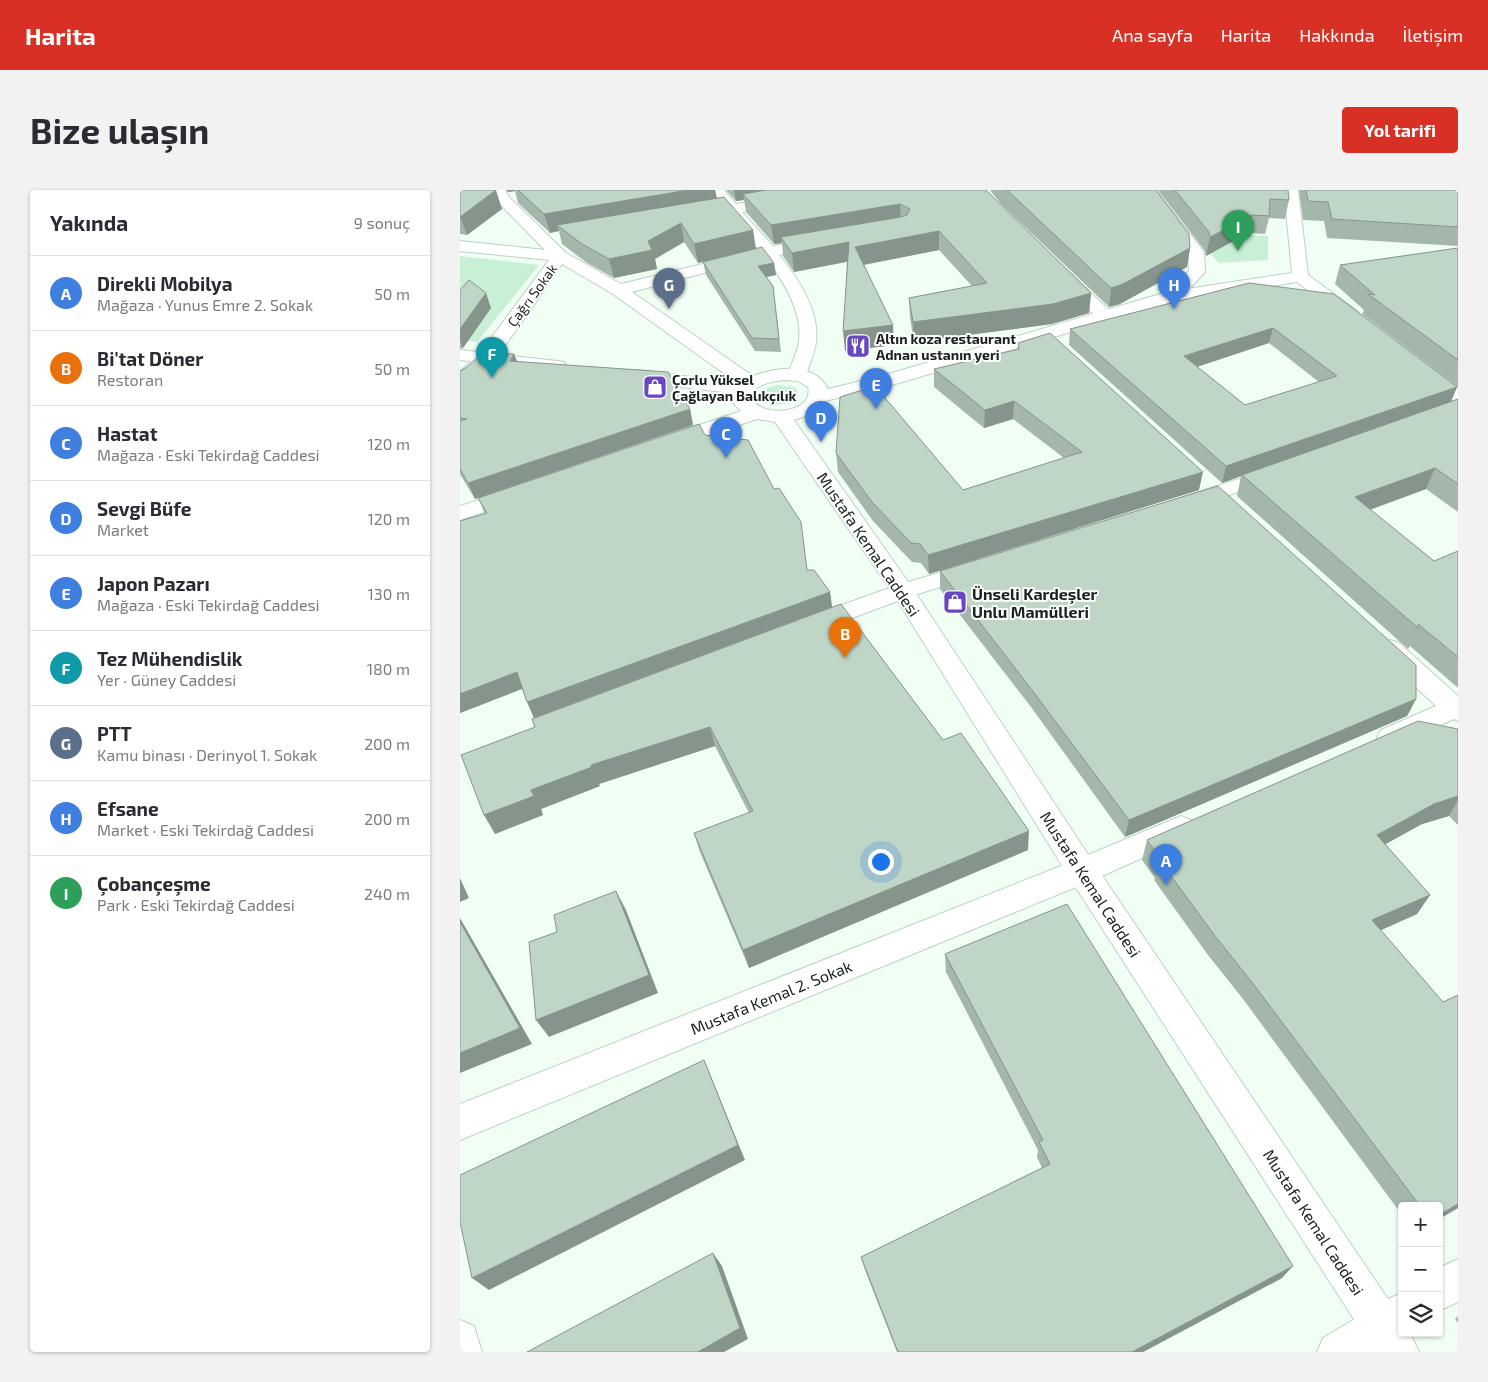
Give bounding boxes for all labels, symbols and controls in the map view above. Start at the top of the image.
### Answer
text: Harita [25,21,96,50]
text: Ana sayfa [1112,24,1193,46]
text: Harita [1221,24,1271,46]
text: Hakkında [1299,24,1375,46]
text: İletişim [1403,24,1463,46]
button: Yol tarifi [1342,107,1458,153]
text: Bize ulaşın [30,109,209,151]
text: Yakında [50,210,128,235]
pin: I [1222,210,1254,251]
text: 9 sonuç [354,213,410,232]
street label: Çağrı Sokak [504,260,561,330]
pin: G [653,268,685,309]
pin: H [1158,268,1190,309]
text: Direkli Mobilya [97,272,232,295]
text: A [61,284,71,303]
text: 50 m [374,284,410,303]
text: Mağaza · Yunus Emre 2. Sokak [97,295,313,314]
place label: Altın koza restaurant Adnan ustanın yeri [876,330,1016,363]
restaurant icon: Altın koza restaurant Adnan ustanın yeri [845,333,871,359]
pin: F [476,337,508,378]
text: Bi'tat Döner [97,347,203,370]
text: B [61,359,71,378]
text: 50 m [374,359,410,378]
pin: E [860,368,892,409]
text: Restoran [97,370,163,389]
place label: Çorlu Yüksel Çağlayan Balıkçılık [672,371,797,405]
shop icon: Çorlu Yüksel Çağlayan Balıkçılık [642,374,668,400]
pin: D [805,401,837,442]
pin: C [710,417,742,458]
text: Hastat [97,422,157,445]
text: C [61,434,71,453]
text: 120 m [367,434,410,453]
text: Mağaza · Eski Tekirdağ Caddesi [97,445,320,464]
street label: Mustafa Kemal Caddesi [814,468,924,620]
text: Sevgi Büfe [97,497,192,520]
text: D [61,509,71,528]
text: 120 m [367,509,410,528]
text: Market [97,520,149,539]
text: Japon Pazarı [97,572,210,595]
text: E [61,584,71,603]
text: 130 m [368,584,410,603]
place label: Ünseli Kardeşler Unlu Mamülleri [972,584,1098,621]
shop icon: Ünseli Kardeşler Unlu Mamülleri [942,589,968,615]
text: Mağaza · Eski Tekirdağ Caddesi [97,595,320,614]
pin: B [829,617,861,658]
text: Tez Mühendislik [97,647,242,670]
text: F [62,659,70,678]
text: 180 m [367,659,410,678]
text: Yer · Güney Caddesi [97,670,236,689]
text: PTT [97,722,132,745]
text: G [61,734,71,753]
text: 200 m [364,734,410,753]
text: Kamu binası · Derinyol 1. Sokak [97,745,317,764]
text: Efsane [97,797,159,820]
street label: Mustafa Kemal Caddesi [1037,807,1145,961]
text: H [60,809,72,828]
text: 200 m [364,809,410,828]
text: Market · Eski Tekirdağ Caddesi [97,820,314,839]
pin: A [1150,844,1182,885]
your location [868,849,894,875]
text: Çobançeşme [97,872,211,895]
text: I [64,884,68,903]
text: 240 m [364,884,410,903]
text: Park · Eski Tekirdağ Caddesi [97,895,295,914]
street label: Mustafa Kemal 2. Sokak [687,956,855,1038]
street label: Mustafa Kemal Caddesi [1260,1145,1368,1299]
map controls [1398,1202,1443,1337]
button: + [1398,1202,1443,1247]
button: − [1398,1247,1443,1292]
button: layers [1398,1292,1443,1337]

